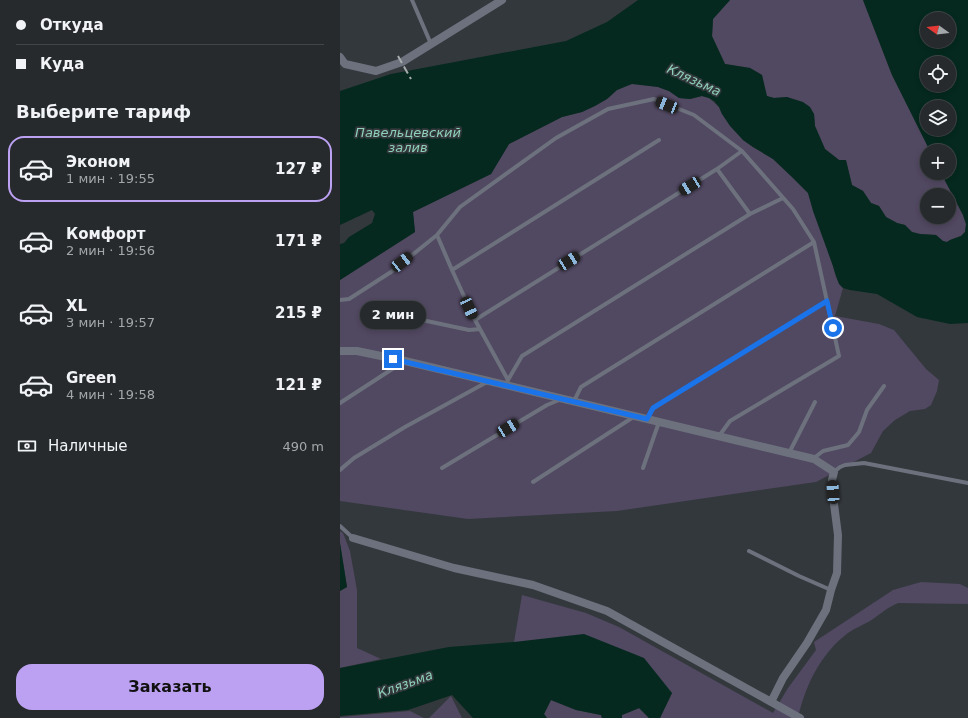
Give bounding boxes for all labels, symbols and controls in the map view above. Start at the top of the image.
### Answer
north arrow [920,12,956,48]
map controls [920,12,956,224]
text: Откуда [40,16,104,34]
text: Куда [40,55,84,73]
button: locate [920,56,956,92]
water label: Клязьма [665,61,723,99]
car [654,95,680,115]
button: layers [920,100,956,136]
text: Выберите тариф [16,101,191,122]
water label: Павельцевский залив [355,125,461,155]
button: + [920,144,956,180]
icon: car [18,151,54,187]
text: Эконом [66,153,130,171]
text: 127 ₽ [275,160,322,178]
text: 1 мин · 19:55 [66,171,155,186]
car [677,175,703,197]
button: − [920,188,956,224]
icon: car [18,223,54,259]
text: Комфорт [66,225,145,243]
text: 171 ₽ [275,232,322,250]
text: 2 мин · 19:56 [66,243,155,258]
car [389,250,415,274]
car [556,250,582,272]
icon: car [18,295,54,331]
car [458,295,480,321]
text: XL [66,297,87,315]
callout: 2 мин [360,301,426,329]
text: 215 ₽ [275,304,322,322]
text: 2 мин [372,307,414,322]
text: 3 мин · 19:57 [66,315,155,330]
route start [824,319,842,337]
route end [384,350,402,368]
icon: car [18,367,54,403]
text: Green [66,369,117,387]
text: 121 ₽ [275,376,322,394]
text: 4 мин · 19:58 [66,387,155,402]
car [495,417,521,439]
icon: cash [16,435,38,457]
text: Наличные [48,437,128,455]
text: 490 m [282,439,324,454]
car [826,480,840,504]
button: Заказать [16,664,324,710]
water label: Клязьма [375,667,435,701]

